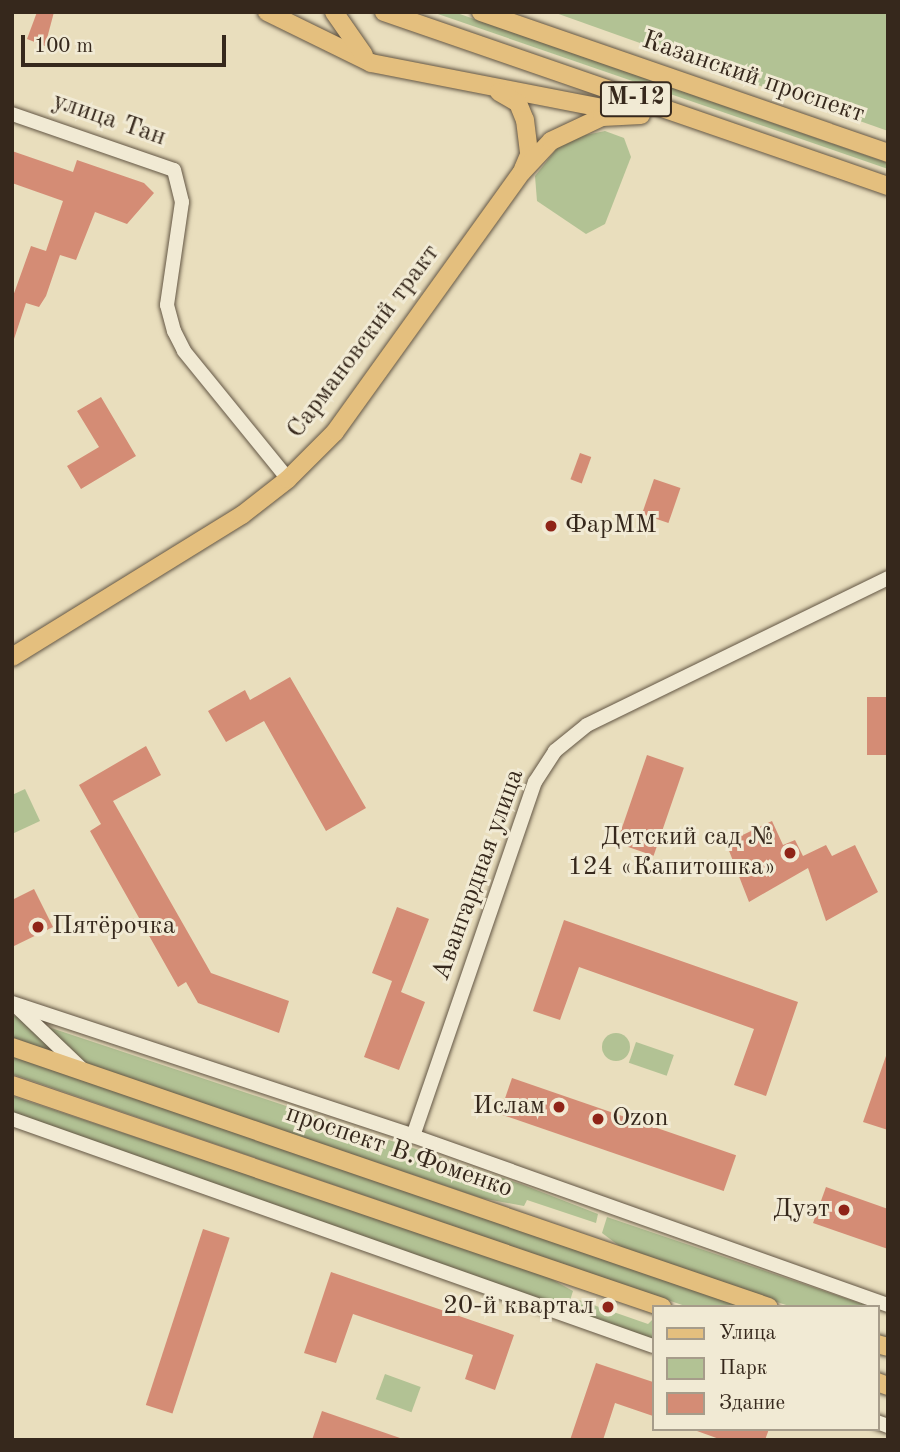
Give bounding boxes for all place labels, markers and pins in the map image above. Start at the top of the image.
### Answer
place label: ФарММ [565,510,657,542]
marker: ФарММ [543,518,559,534]
place label: Детский сад № 124 «Капитошка» [568,822,776,884]
marker: Детский сад № 124 «Капитошка» [782,845,798,861]
place label: Пятёрочка [52,911,175,943]
marker: Пятёрочка [30,919,46,935]
place label: Ислам [473,1091,545,1123]
marker: Ислам [551,1099,567,1115]
place label: Ozon [612,1103,669,1135]
marker: Ozon [590,1111,606,1127]
place label: Дуэт [773,1194,830,1226]
marker: Дуэт [836,1202,852,1218]
place label: 20-й квартал [443,1291,594,1323]
marker: 20-й квартал [600,1299,616,1315]

